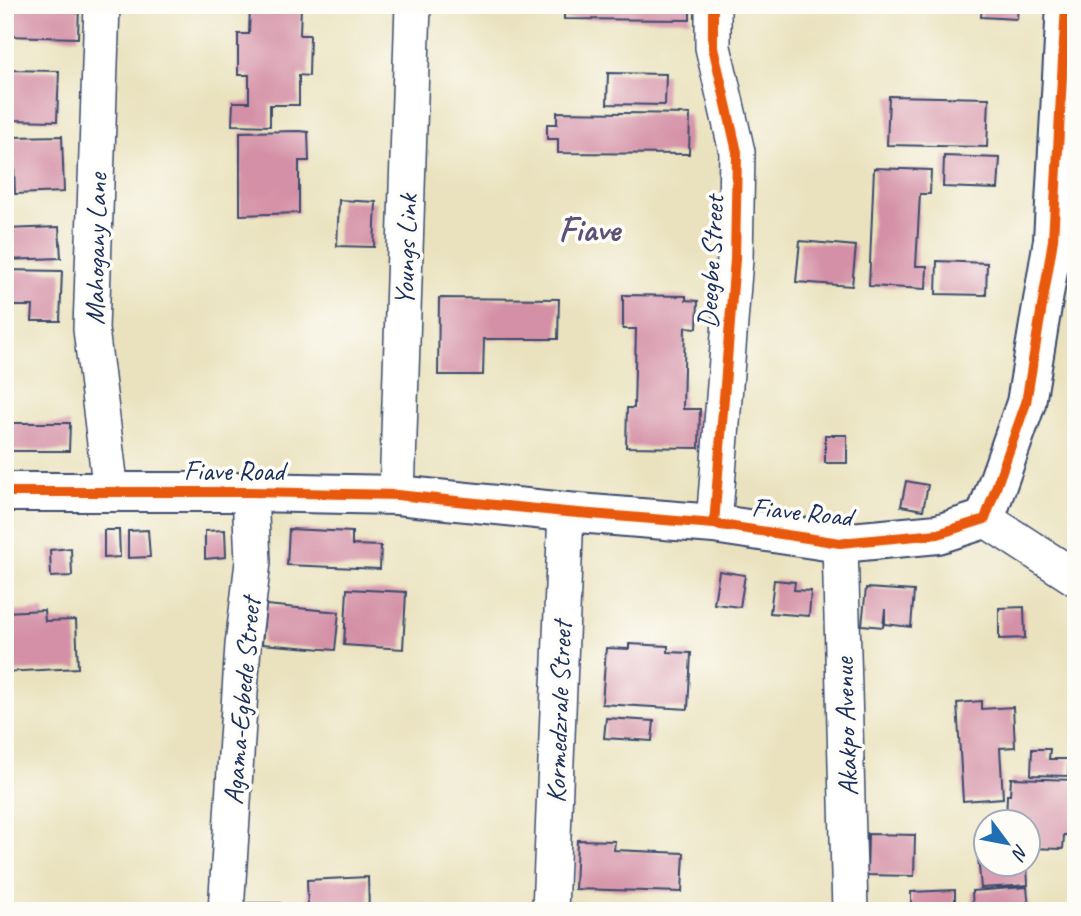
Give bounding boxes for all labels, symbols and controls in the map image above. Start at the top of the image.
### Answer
street label: Mahogany Lane [77,171,114,325]
street label: Youngs Link [386,192,425,306]
street label: Deegbe Street [690,192,732,329]
district label: Fiave [558,207,622,252]
street label: Fiave Road [184,453,288,488]
street label: Fiave Road [750,489,858,535]
street label: Agama-Egbede Street [215,592,268,806]
street label: Kormedzrale Street [538,617,579,803]
street label: Akakpo Avenue [826,655,865,797]
north arrow [972,808,1042,878]
text: N [1006,840,1034,866]

